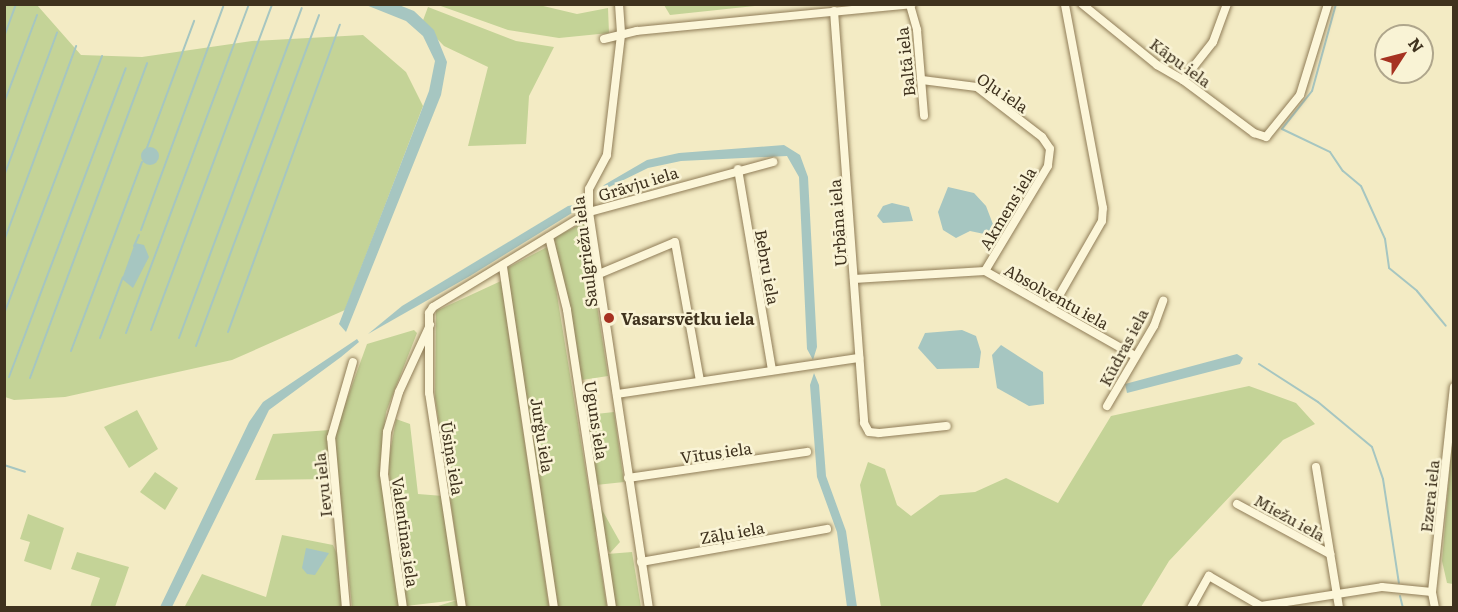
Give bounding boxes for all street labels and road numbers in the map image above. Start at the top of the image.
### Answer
street label: Baltā iela [892,26,918,98]
street label: Kāpu iela [1147,33,1215,91]
street label: Oļu iela [974,68,1032,116]
street label: Grāvju iela [596,162,680,204]
street label: Akmens iela [975,163,1039,253]
street label: Urbāna iela [824,179,850,267]
street label: Saulgriežu iela [568,195,600,309]
street label: Bebru iela [752,228,784,306]
street label: Absolventu iela [1001,259,1113,333]
street label: Kūdras iela [1095,305,1151,389]
street label: Uguns iela [581,379,613,461]
street label: Jurģu iela [528,396,558,474]
street label: Ūsiņa iela [438,420,468,496]
street label: Vītus iela [679,437,753,467]
street label: Ievu iela [309,452,335,518]
street label: Ezera iela [1416,459,1442,533]
street label: Valentīnas iela [389,475,423,589]
street label: Miežu iela [1251,490,1329,544]
street label: Zāļu iela [698,517,766,547]

